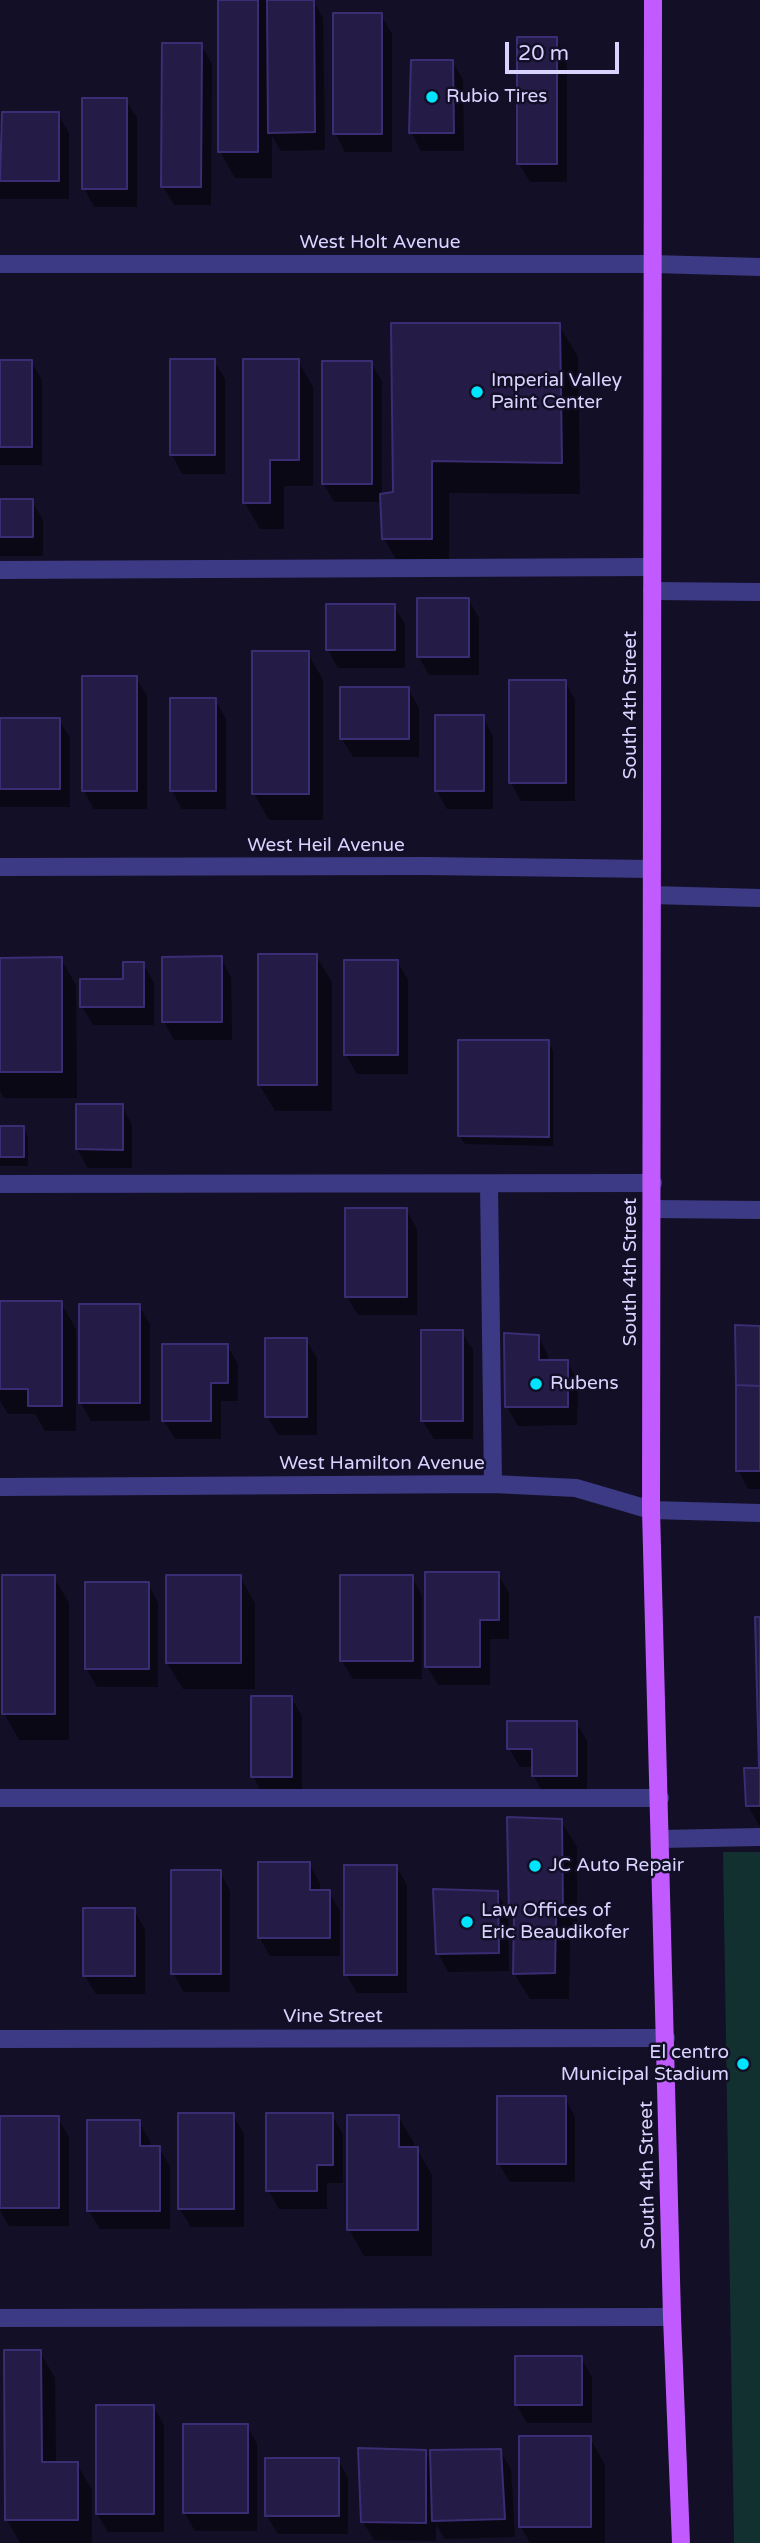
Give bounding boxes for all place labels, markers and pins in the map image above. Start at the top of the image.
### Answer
place label: Rubio Tires [446,86,547,108]
marker: Rubio Tires [424,89,440,105]
place label: Imperial Valley Paint Center [491,370,622,414]
marker: Imperial Valley Paint Center [469,384,485,400]
place label: Rubens [550,1373,619,1395]
marker: Rubens [528,1376,544,1392]
place label: JC Auto Repair [549,1855,684,1877]
marker: JC Auto Repair [527,1858,543,1874]
place label: Law Offices of Eric Beaudikofer [481,1900,629,1944]
marker: Law Offices of Eric Beaudikofer [459,1914,475,1930]
place label: El centro Municipal Stadium [561,2042,729,2086]
marker: El centro Municipal Stadium [735,2056,751,2072]

